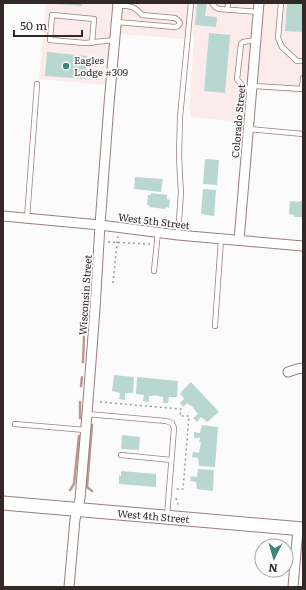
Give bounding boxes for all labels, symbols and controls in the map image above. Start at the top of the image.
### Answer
scale bar [14,12,82,38]
text: 50 m [20,16,47,34]
place label: Eagles Lodge #309 [74,52,128,79]
marker: Eagles Lodge #309 [61,61,71,71]
street label: Colorado Street [227,83,248,159]
street label: West 5th Street [117,209,191,232]
street label: Wisconsin Street [74,254,95,336]
street label: West 4th Street [117,505,190,526]
north arrow [254,538,294,578]
text: N [268,561,278,577]

